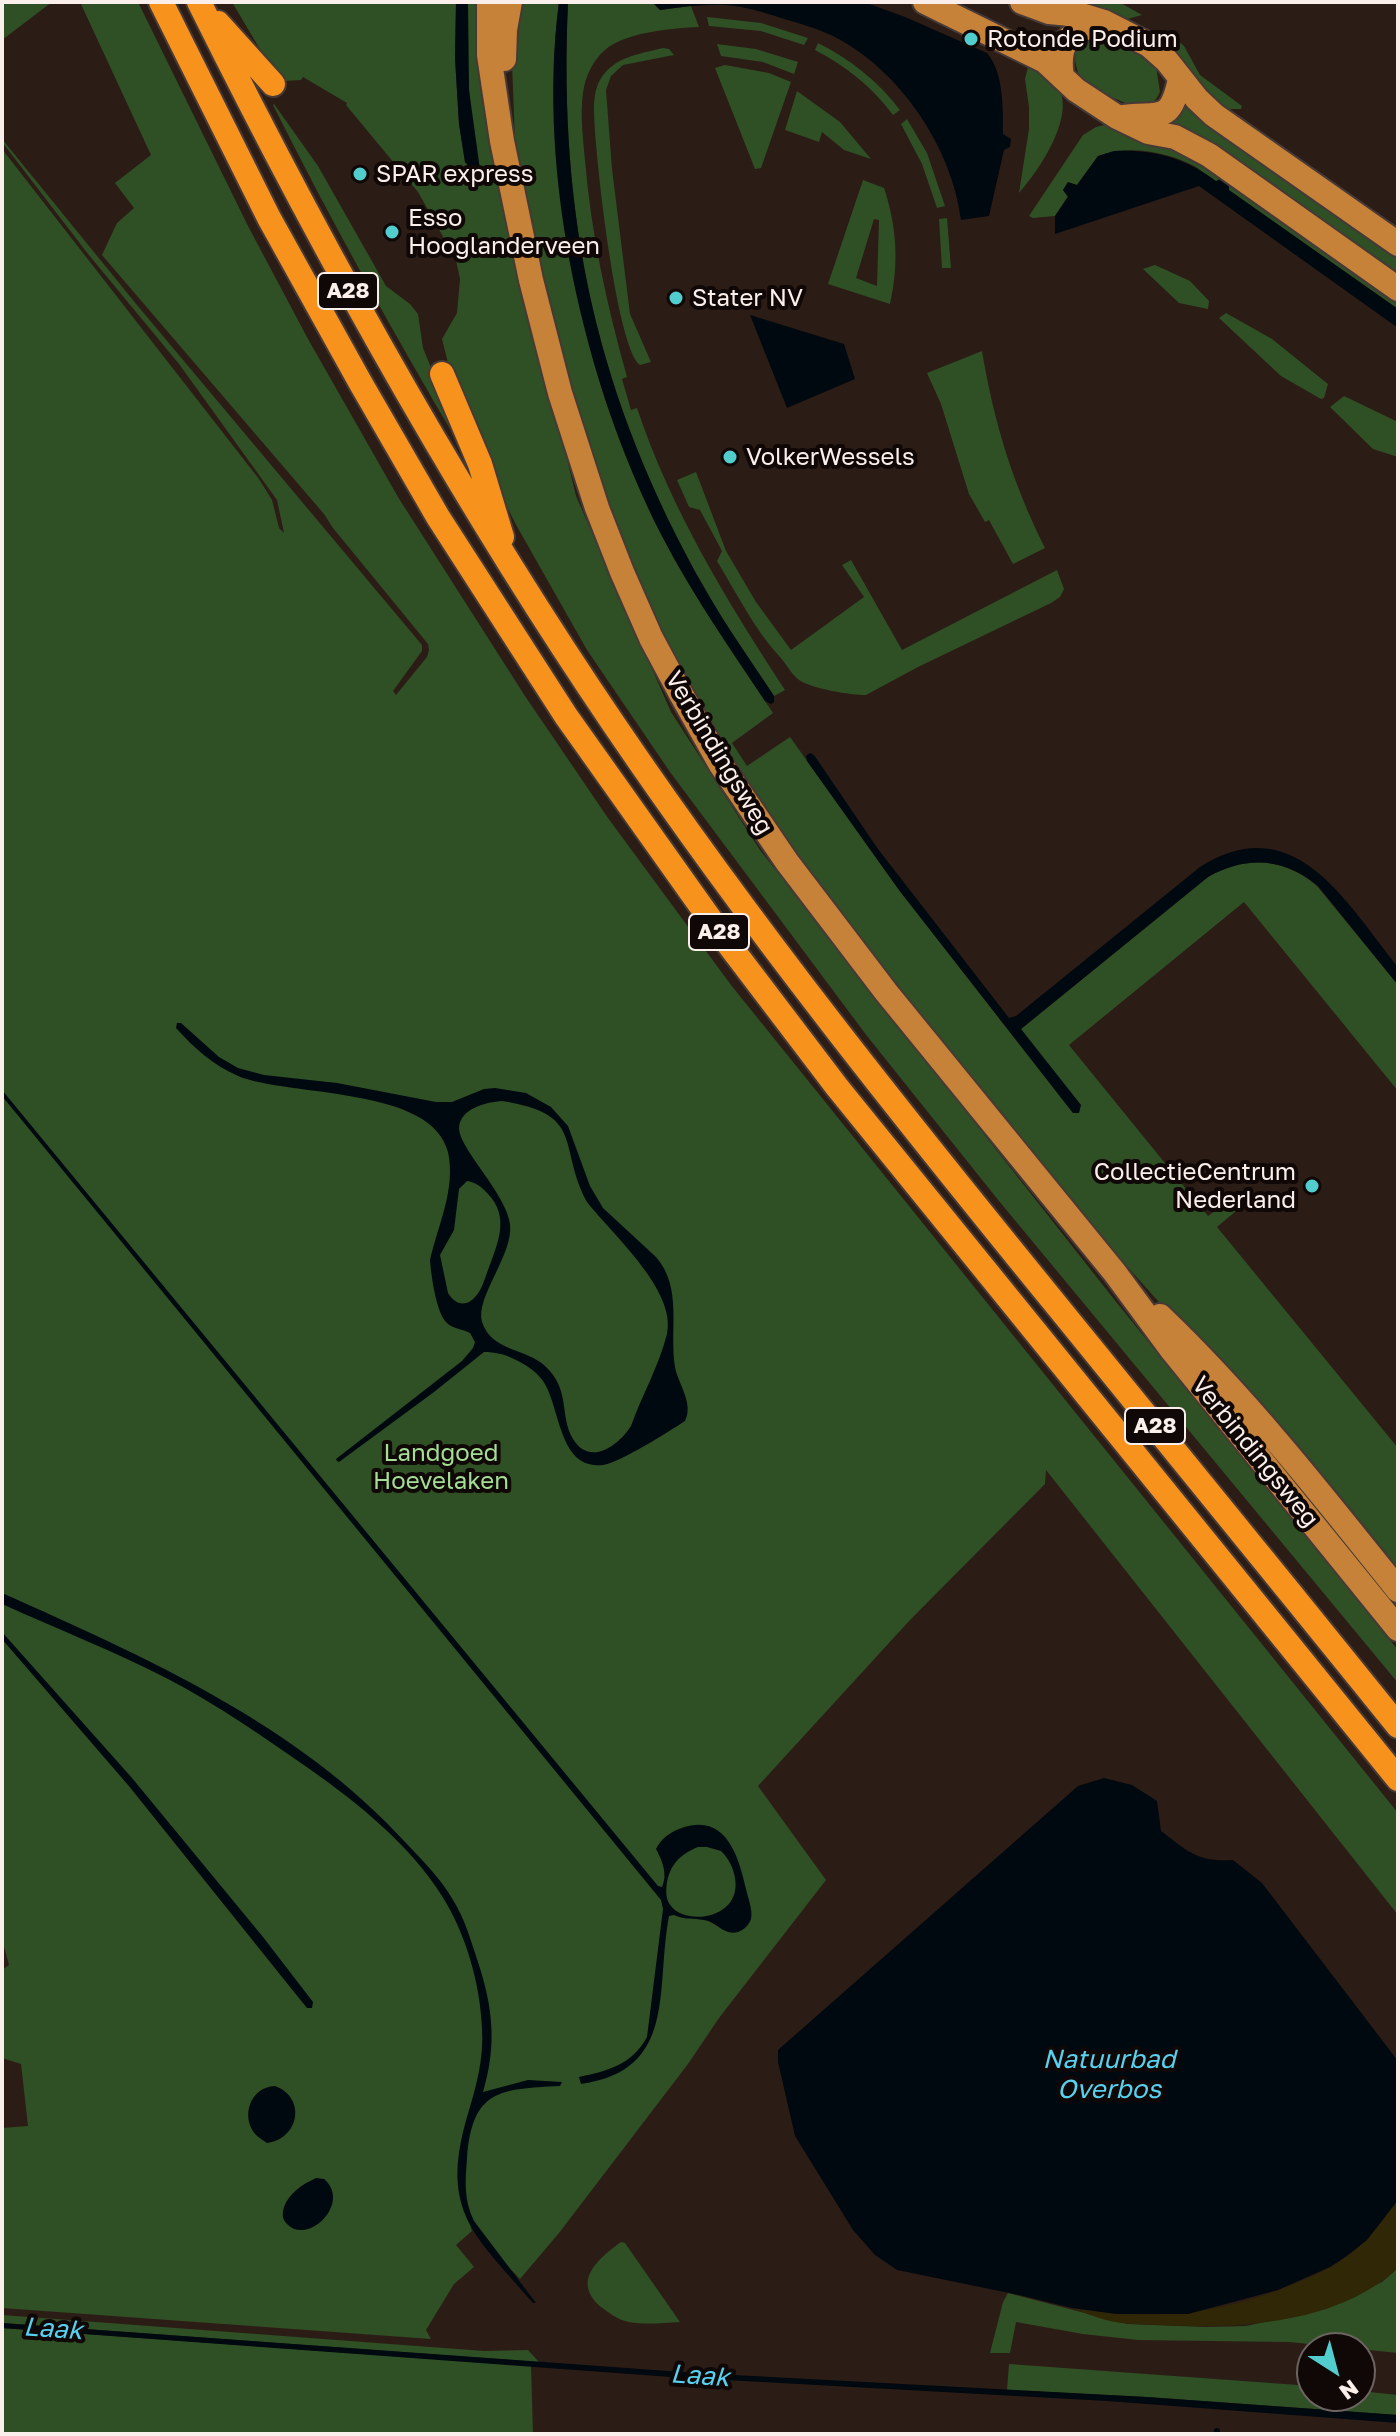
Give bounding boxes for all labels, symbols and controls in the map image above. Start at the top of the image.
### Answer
place label: Rotonde Podium [987,25,1178,53]
marker: Rotonde Podium [962,30,980,48]
place label: SPAR express [376,160,533,188]
marker: SPAR express [351,165,369,183]
place label: Esso Hooglanderveen [408,204,600,260]
marker: Esso Hooglanderveen [383,223,401,241]
road number: A28 [318,273,378,309]
place label: Stater NV [692,284,803,312]
marker: Stater NV [667,289,685,307]
place label: VolkerWessels [746,443,915,471]
marker: VolkerWessels [721,448,739,466]
street label: Verbindingsweg [659,666,779,840]
road number: A28 [689,914,749,950]
place label: CollectieCentrum Nederland [1094,1158,1296,1214]
marker: CollectieCentrum Nederland [1303,1177,1321,1195]
street label: Verbindingsweg [1186,1371,1324,1533]
road number: A28 [1125,1408,1185,1444]
park label: Landgoed Hoevelaken [373,1439,509,1495]
water label: Natuurbad Overbos [1043,2044,1175,2106]
water label: Laak [22,2311,84,2347]
north arrow [1296,2332,1376,2412]
water label: Laak [669,2358,731,2394]
text: N [1335,2374,1364,2406]

